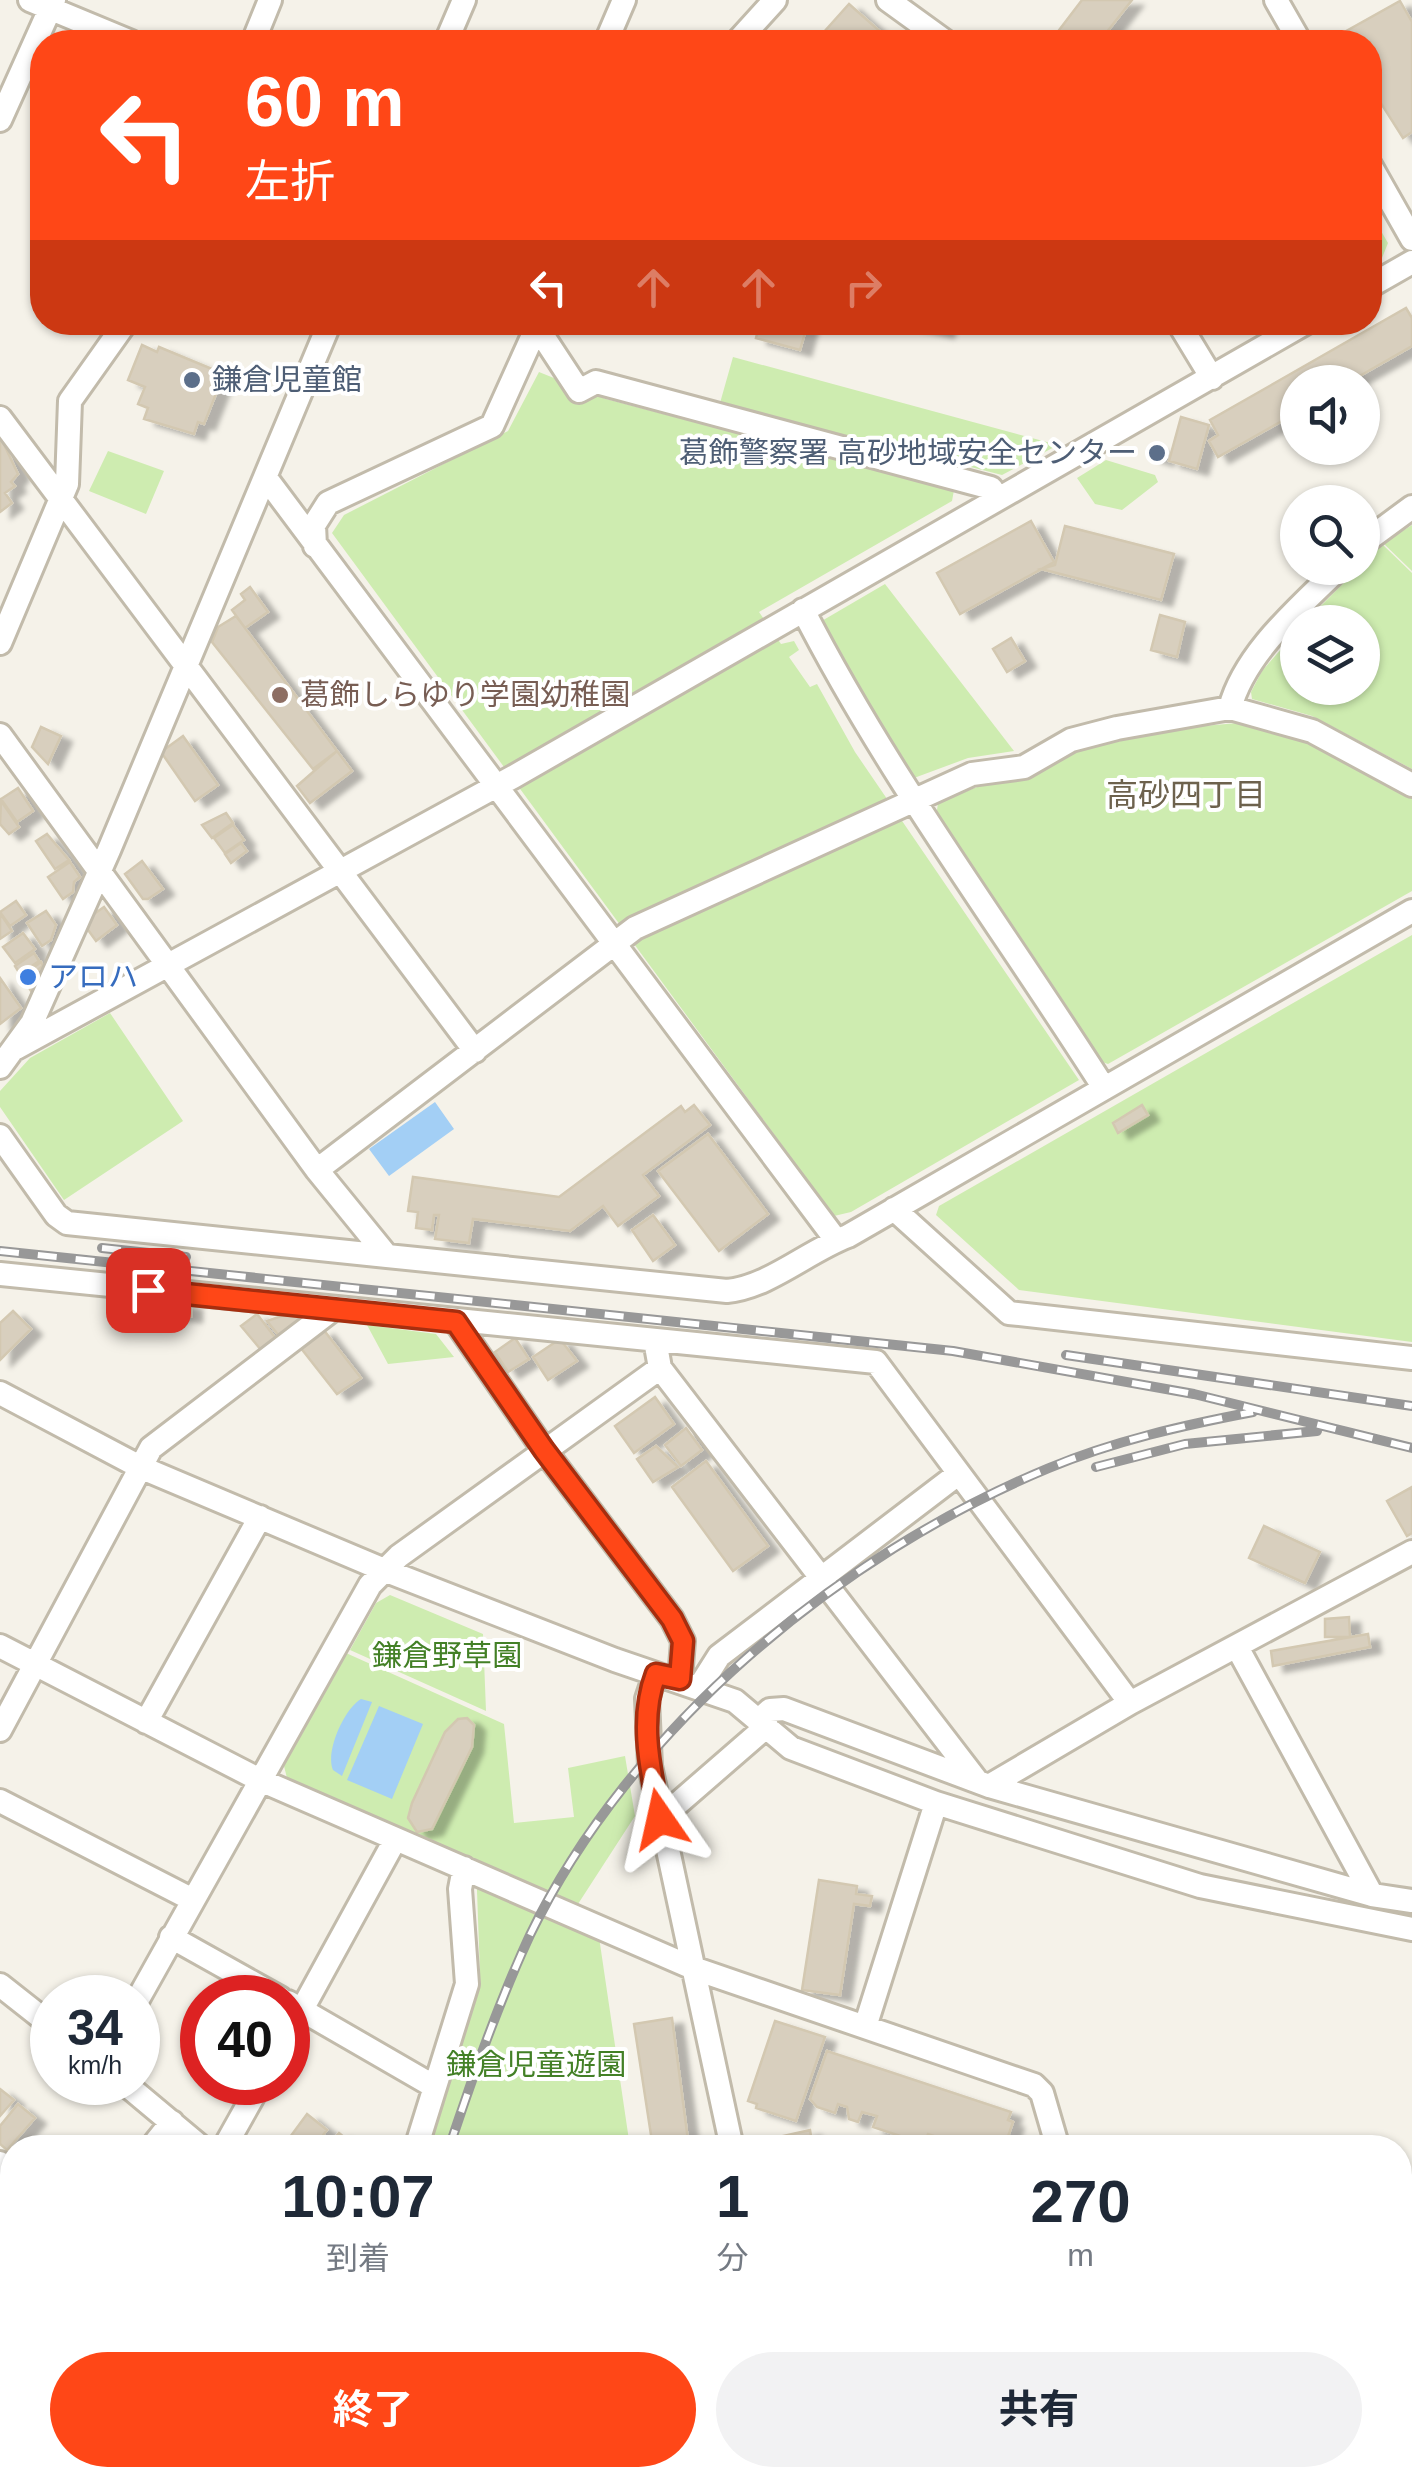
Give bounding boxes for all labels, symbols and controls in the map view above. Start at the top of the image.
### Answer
text: 60 m [245,63,405,141]
icon: left [80,70,210,200]
text: 左折 [245,156,335,207]
icon: left [521,260,576,315]
icon: ahead [626,260,681,315]
icon: ahead [731,260,786,315]
icon: right [836,260,891,315]
place label: 鎌倉児童館 [212,363,362,396]
map controls [1280,365,1380,705]
button: sound [1280,365,1380,465]
marker: 鎌倉児童館 [181,369,203,391]
place label: 葛飾警察署 高砂地域安全センター [679,436,1137,469]
marker: 葛飾警察署 高砂地域安全センター [1146,442,1168,464]
button: search [1280,485,1380,585]
button: layers [1280,605,1380,705]
place label: 葛飾しらゆり学園幼稚園 [300,678,630,711]
marker: 葛飾しらゆり学園幼稚園 [269,684,291,706]
district label: 高砂四丁目 [1106,777,1266,813]
place label: アロハ [48,960,138,993]
marker: アロハ [17,966,39,988]
pin [106,1248,191,1333]
icon: arrive [121,1263,176,1318]
park label: 鎌倉野草園 [372,1639,522,1672]
position arrow [608,1767,712,1871]
speed limit sign: 40 [180,1975,310,2105]
text: 34 [67,2000,123,2056]
park label: 鎌倉児童遊園 [446,2048,626,2081]
text: km/h [68,2051,122,2079]
text: 10:07 [281,2163,435,2230]
text: 1 [716,2163,749,2230]
text: 270 [1031,2168,1131,2235]
text: m [1067,2237,1094,2273]
text: 到着 [326,2240,390,2276]
text: 分 [717,2240,749,2276]
button: 終了 [50,2352,696,2467]
button: 共有 [716,2352,1362,2467]

